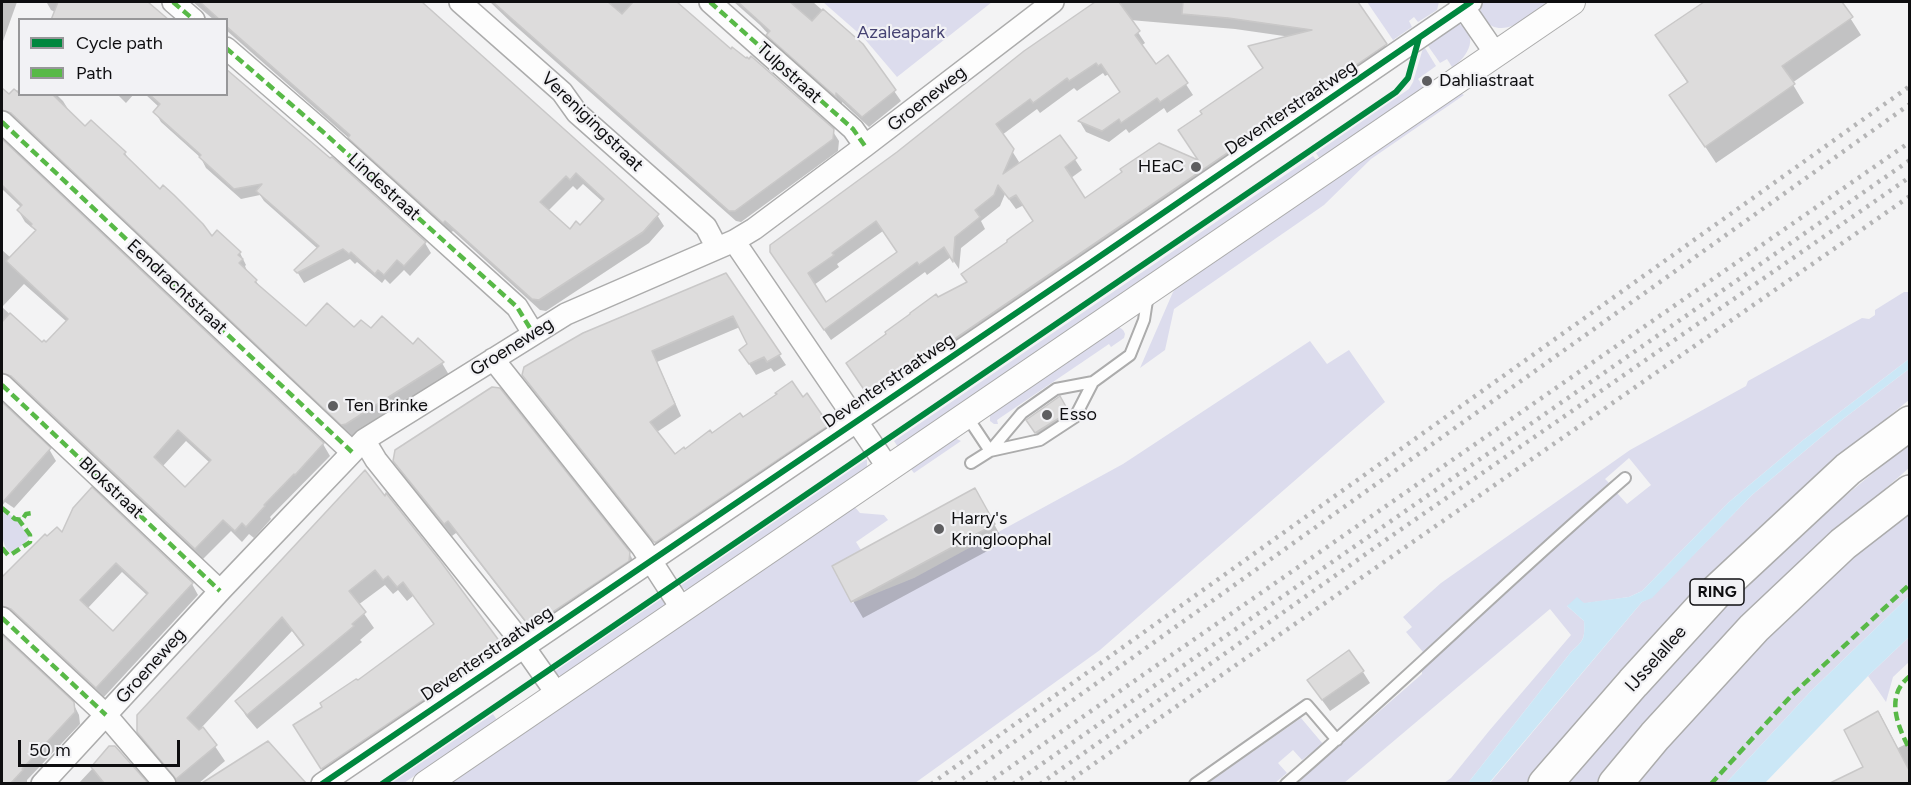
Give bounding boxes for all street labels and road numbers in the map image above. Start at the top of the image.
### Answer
street label: Tulpstraat [752,38,826,108]
street label: Deventerstraatweg [1221,56,1361,160]
street label: Groeneweg [883,62,971,136]
street label: Verenigingstraat [536,68,648,176]
street label: Lindestraat [343,149,425,225]
street label: Eendrachtstraat [122,235,232,339]
street label: Groeneweg [466,313,558,381]
street label: Deventerstraatweg [819,329,959,433]
street label: Blokstraat [74,453,148,523]
road number: RING [1690,579,1744,605]
street label: Deventerstraatweg [417,602,557,706]
street label: IJsselallee [1621,622,1691,696]
street label: Groeneweg [112,624,190,708]

